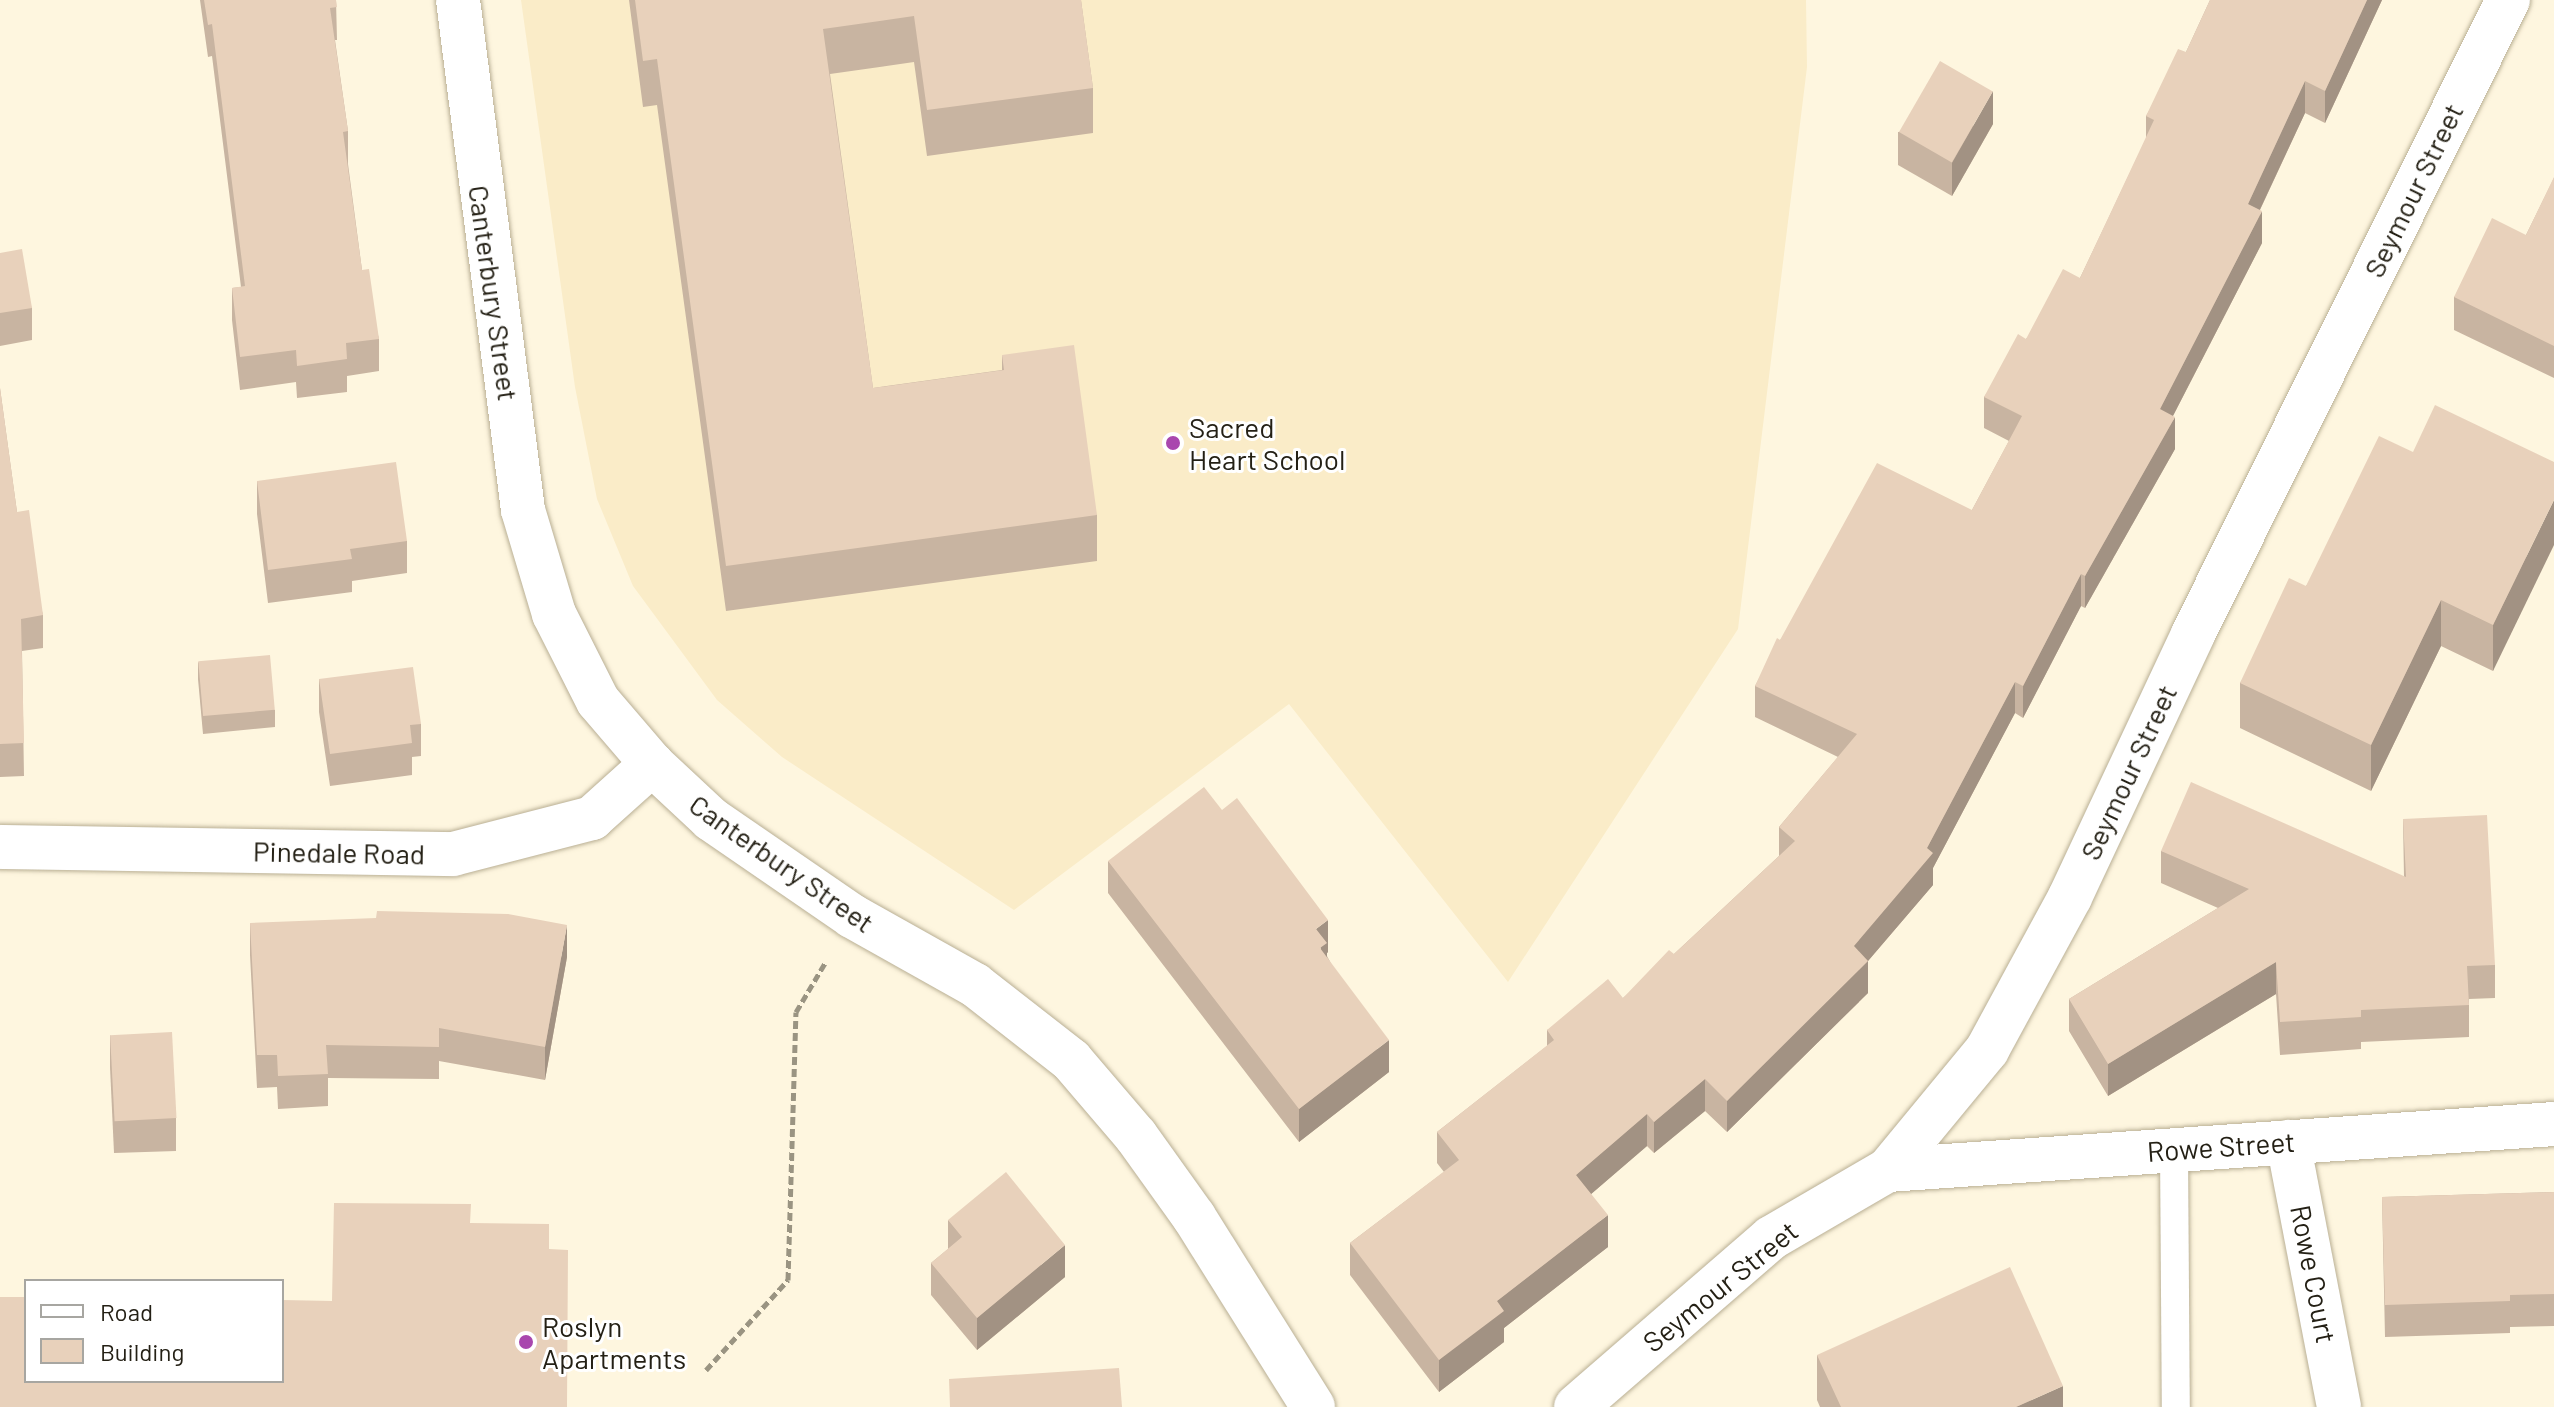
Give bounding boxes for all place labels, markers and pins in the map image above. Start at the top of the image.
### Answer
place label: Sacred Heart School [1189,410,1346,476]
marker: Sacred Heart School [1164,434,1182,452]
place label: Roslyn Apartments [542,1309,686,1375]
marker: Roslyn Apartments [517,1333,535,1351]

